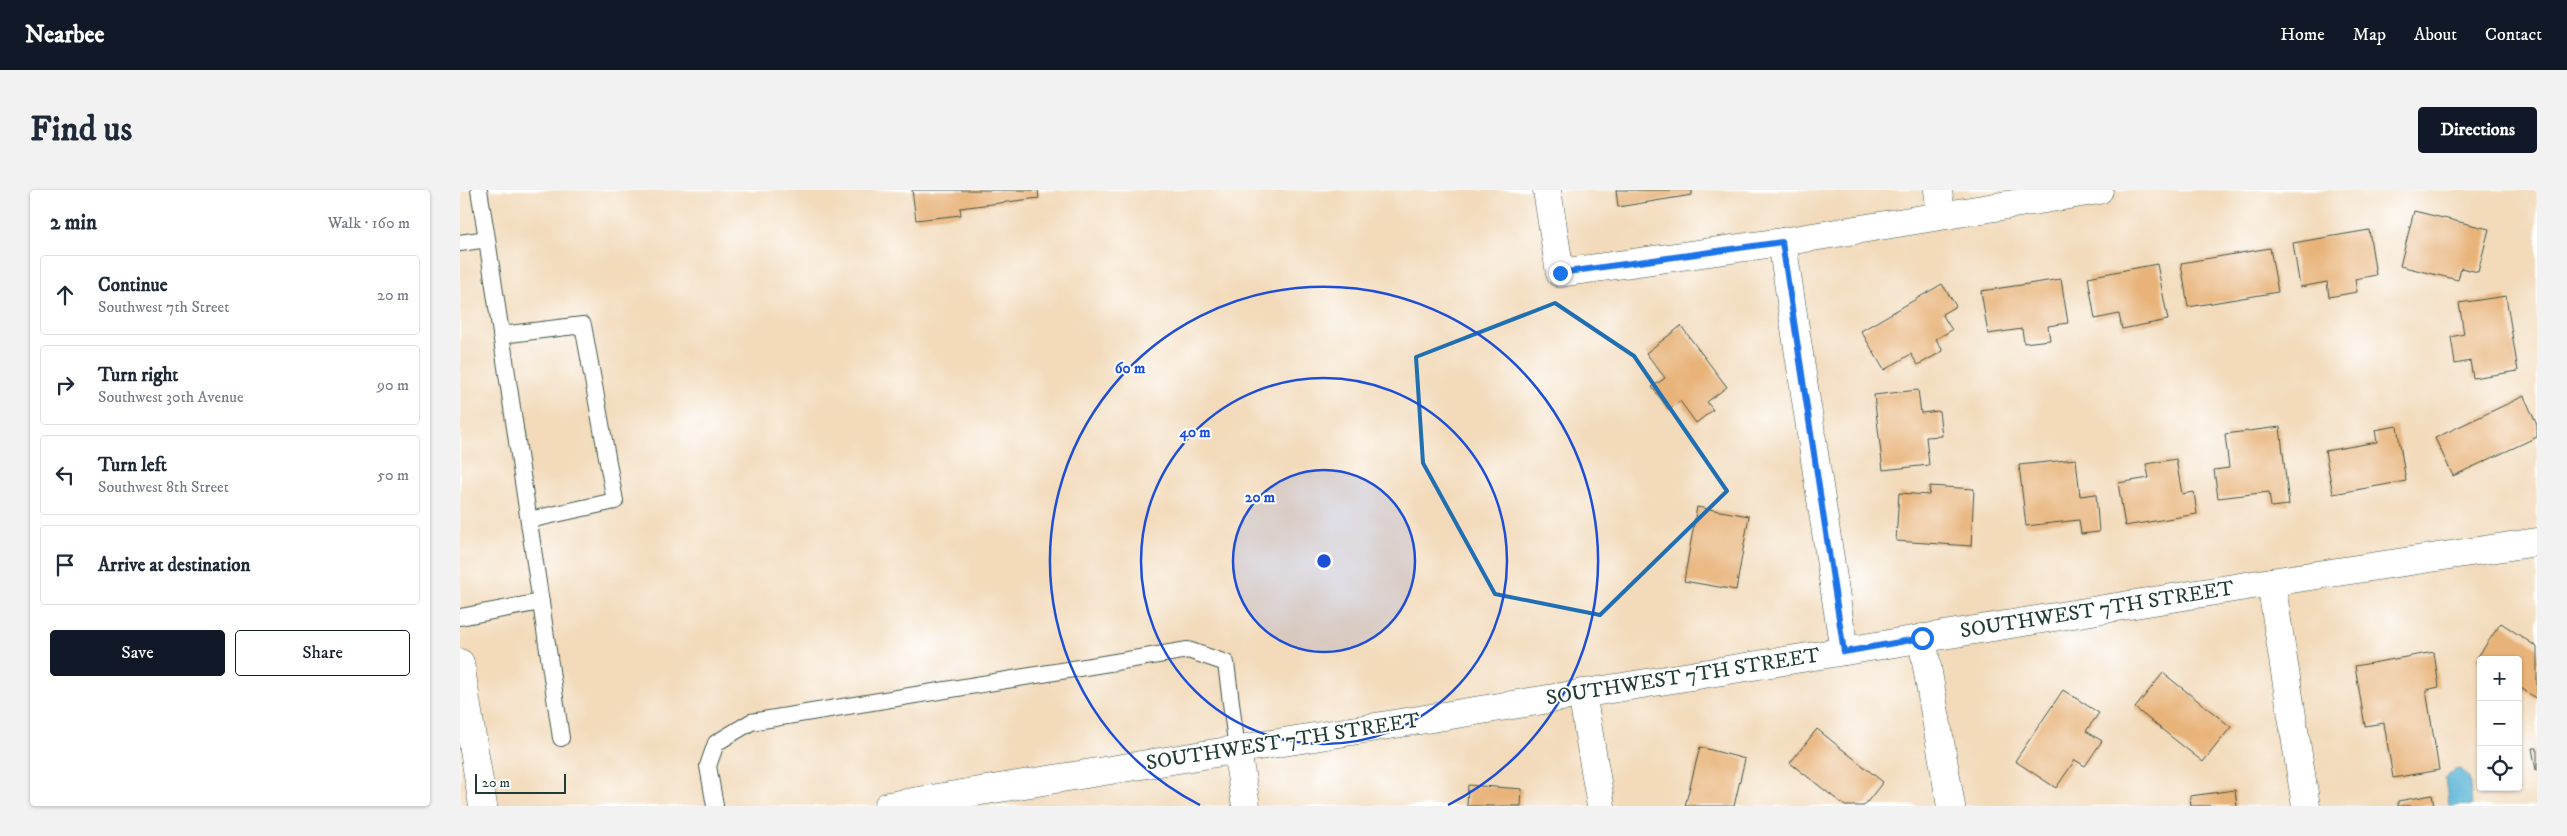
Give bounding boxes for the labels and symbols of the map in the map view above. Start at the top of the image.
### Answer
route end [1549,262,1572,285]
text: 60 m [1115,359,1146,378]
text: 40 m [1178,423,1211,442]
text: 20 m [1245,488,1276,507]
centre of rings [1315,552,1333,570]
street label: SOUTHWEST 7TH STREET [1958,576,2236,644]
route start [1911,627,1934,650]
street label: SOUTHWEST 7TH STREET [1544,643,1822,711]
street label: SOUTHWEST 7TH STREET [1144,708,1422,776]
scale bar [475,771,566,794]

